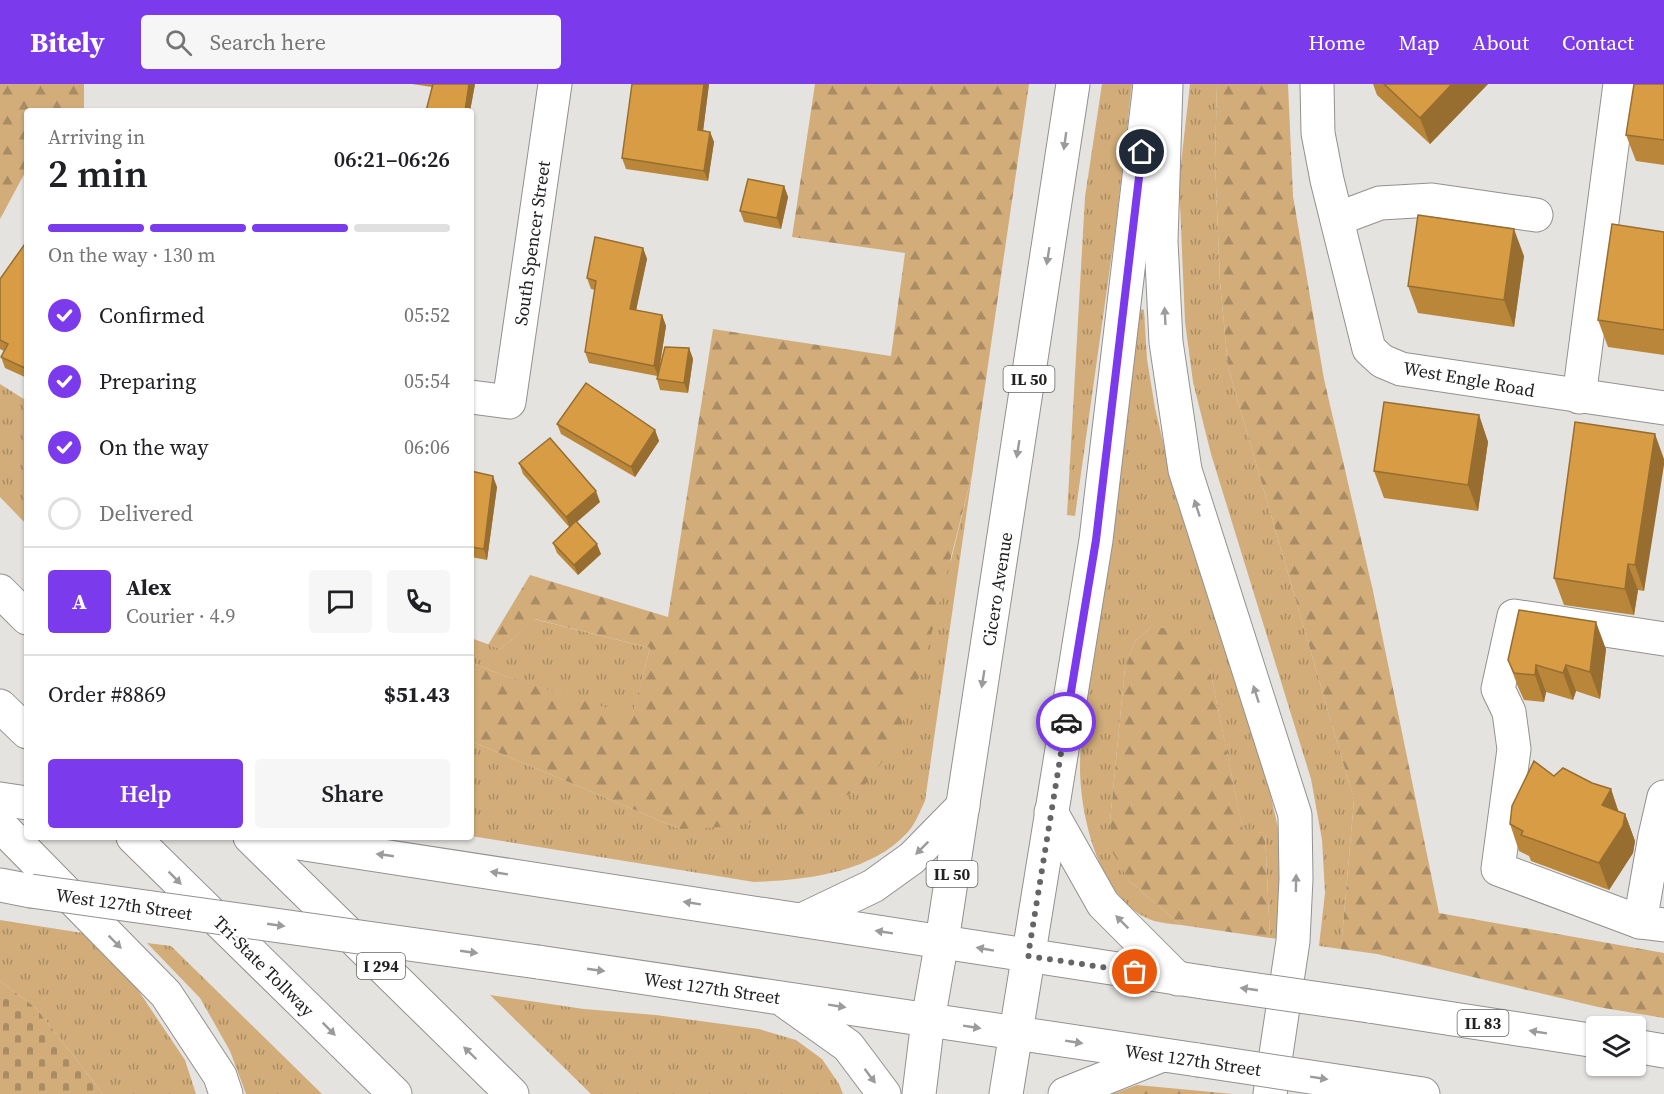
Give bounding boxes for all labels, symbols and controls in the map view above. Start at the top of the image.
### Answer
search box [141,15,561,69]
text: Bitely [30,23,105,61]
icon: search [162,26,195,59]
text: Search here [210,27,326,57]
text: Home [1308,28,1366,57]
text: Map [1399,28,1440,57]
text: About [1473,28,1529,57]
text: Contact [1562,28,1634,57]
text: Arriving in [48,123,145,151]
pin [1116,126,1167,177]
one-way arrow [1061,132,1070,151]
icon: home [1125,135,1158,168]
text: 06:21–06:26 [334,144,450,174]
text: 2 min [48,147,148,200]
street label: South Spencer Street [508,159,556,327]
text: On the way · 130 m [48,241,215,269]
one-way arrow [1043,247,1052,266]
icon: check [48,299,81,332]
text: Confirmed [99,300,204,330]
text: 05:52 [404,301,450,329]
one-way arrow [1160,307,1169,326]
street label: West Engle Road [1401,355,1537,403]
icon: check [48,365,81,398]
text: Preparing [99,366,196,396]
road number: IL 50 [1004,366,1054,392]
text: 05:54 [404,367,450,395]
icon: check [48,431,81,464]
text: On the way [99,432,208,462]
text: 06:06 [404,433,450,461]
one-way arrow [1014,440,1023,459]
text: Delivered [99,498,193,528]
one-way arrow [1192,499,1202,517]
street label: Cicero Avenue [976,530,1018,648]
button: chat [309,570,372,633]
button: phone [387,570,450,633]
text: Alex [126,572,171,602]
text: A [72,586,87,616]
text: Courier · 4.9 [126,602,235,630]
one-way arrow [978,669,987,688]
text: Order #8869 [48,679,166,709]
text: $51.43 [384,679,450,709]
one-way arrow [1251,685,1260,703]
courier [1036,692,1096,752]
icon: car [1050,706,1083,739]
button: Help [48,759,243,828]
button: Share [255,759,450,828]
one-way arrow [915,840,929,854]
one-way arrow [375,851,394,860]
road number: IL 50 [926,861,978,887]
one-way arrow [489,868,508,877]
one-way arrow [168,871,183,885]
one-way arrow [1291,873,1301,892]
street label: West 127th Street [54,882,194,926]
one-way arrow [682,898,701,907]
street label: Tri-State Tollway [208,910,321,1023]
one-way arrow [1115,916,1129,930]
one-way arrow [267,921,286,930]
one-way arrow [875,928,894,937]
one-way arrow [107,934,121,948]
one-way arrow [976,944,995,953]
pin [1109,946,1160,997]
one-way arrow [460,948,479,957]
road number: I 294 [357,953,405,979]
icon: bag [1118,955,1151,988]
one-way arrow [586,966,605,975]
street label: West 127th Street [642,966,782,1010]
one-way arrow [1239,984,1258,993]
one-way arrow [828,1002,847,1011]
road number: IL 83 [1458,1010,1508,1036]
map controls [1586,1016,1646,1076]
button: layers [1586,1016,1646,1076]
one-way arrow [322,1022,336,1036]
one-way arrow [963,1023,982,1032]
one-way arrow [1529,1027,1548,1036]
one-way arrow [1064,1038,1083,1047]
street label: West 127th Street [1123,1038,1263,1082]
one-way arrow [462,1046,477,1060]
one-way arrow [864,1068,877,1084]
one-way arrow [1309,1074,1328,1083]

